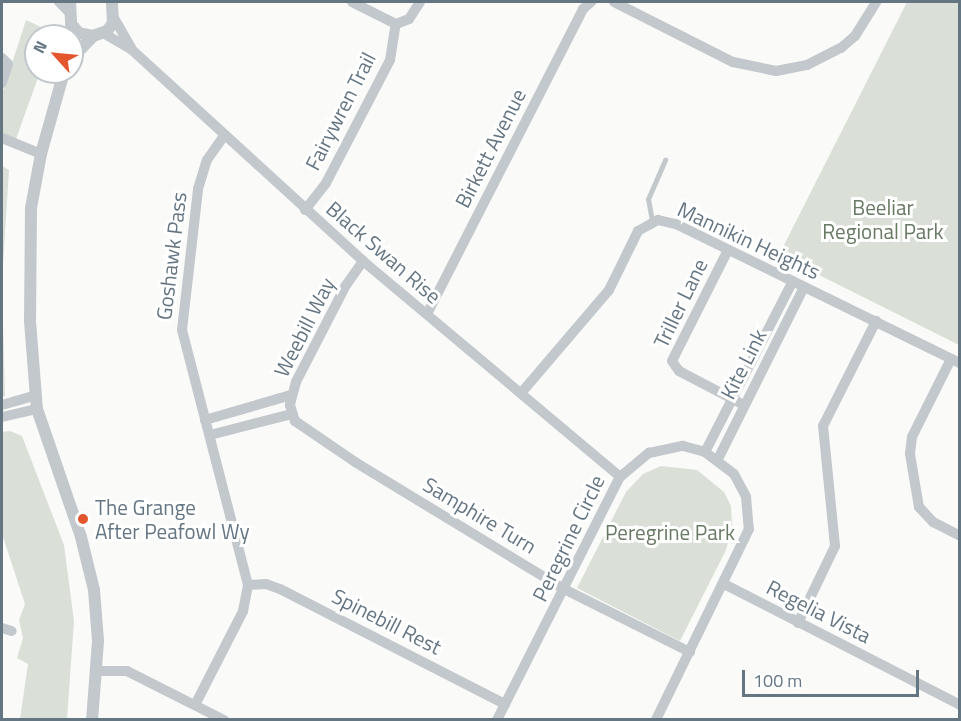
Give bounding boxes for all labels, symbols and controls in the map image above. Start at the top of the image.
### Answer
north arrow [24,24,84,84]
text: N [27,36,53,57]
street label: Fairywren Trail [300,48,380,174]
street label: Birkett Avenue [449,84,531,212]
street label: Goshawk Pass [151,191,191,321]
park label: Beeliar Regional Park [822,194,944,244]
street label: Black Swan Rise [322,195,446,309]
street label: Mannikin Heights [674,196,824,284]
street label: Triller Lane [648,254,712,352]
street label: Weebill Way [268,273,340,381]
street label: Kite Link [715,325,771,403]
street label: Samphire Turn [419,471,541,559]
street label: Peregrine Circle [527,471,609,605]
place label: The Grange After Peafowl Wy [95,494,250,544]
marker: The Grange After Peafowl Wy [76,512,90,526]
park label: Peregrine Park [605,519,735,545]
street label: Regelia Vista [763,574,875,648]
street label: Spinebill Rest [328,583,446,659]
scale bar [745,658,922,696]
text: 100 m [753,667,802,694]

